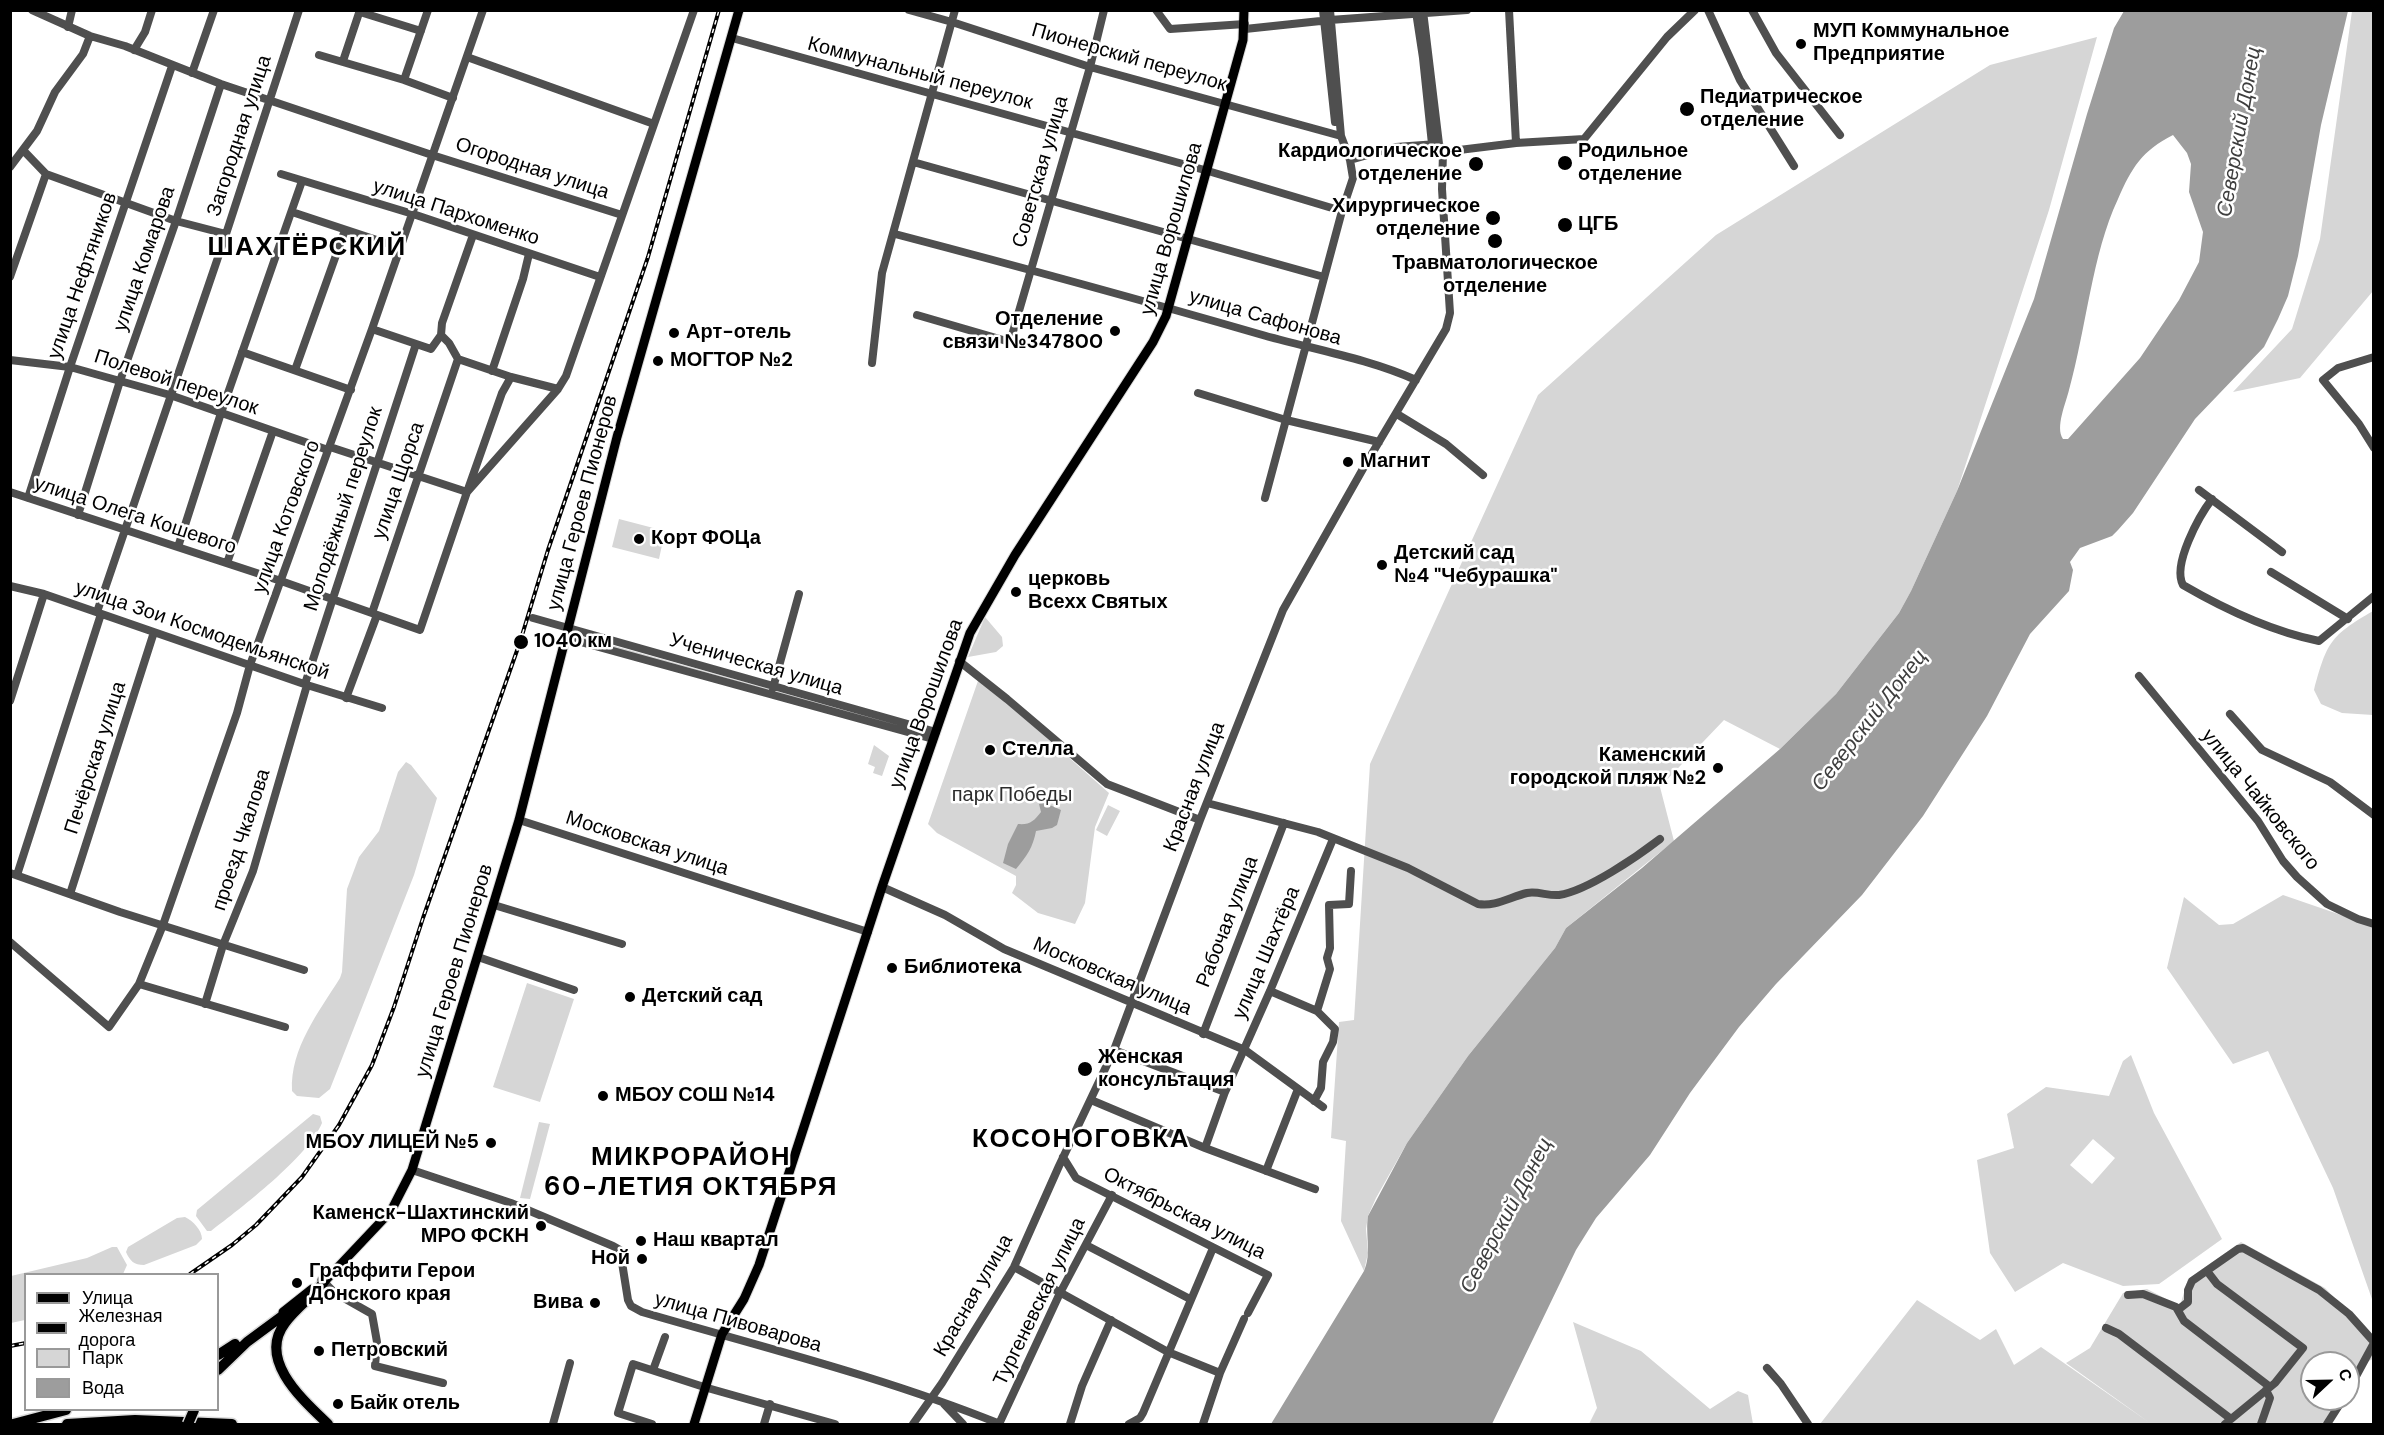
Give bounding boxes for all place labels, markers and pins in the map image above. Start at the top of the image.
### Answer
place label: МУП Коммунальное Предприятие [1813,20,2009,67]
marker: МУП Коммунальное Предприятие [1794,37,1808,51]
place label: Педиатрическое отделение [1700,86,1863,133]
marker: Педиатрическое отделение [1678,100,1696,118]
place label: Кардиологическое отделение [1278,140,1462,187]
place label: Родильное отделение [1578,140,1688,187]
marker: Родильное отделение [1556,154,1574,172]
marker: Кардиологическое отделение [1467,155,1485,173]
place label: Хирургическое отделение [1332,195,1480,242]
marker: Хирургическое отделение [1484,209,1502,227]
place label: ЦГБ [1578,213,1618,237]
marker: ЦГБ [1556,216,1574,234]
marker: Травматологическое отделение [1486,232,1504,250]
place label: Травматологическое отделение [1392,252,1598,299]
place label: Отделение связи №347800 [942,308,1103,355]
place label: Арт-отель [686,321,791,345]
marker: Отделение связи №347800 [1108,324,1122,338]
marker: Арт-отель [667,326,681,340]
place label: МОГТОР №2 [670,349,793,373]
marker: МОГТОР №2 [651,354,665,368]
place label: Магнит [1360,450,1431,474]
marker: Магнит [1341,455,1355,469]
place label: Корт ФОЦа [651,527,761,551]
marker: Корт ФОЦа [632,532,646,546]
place label: Детский сад №4 "Чебурашка" [1394,542,1558,589]
marker: Детский сад №4 "Чебурашка" [1375,558,1389,572]
place label: церковь Всехх Святых [1028,568,1168,615]
marker: церковь Всехх Святых [1009,585,1023,599]
place label: 1040 км [534,630,612,654]
marker: 1040 км [512,633,530,651]
place label: Стелла [1002,738,1074,762]
marker: Стелла [983,743,997,757]
place label: Каменский городской пляж №2 [1510,744,1706,791]
marker: Каменский городской пляж №2 [1711,761,1725,775]
place label: Библиотека [904,956,1021,980]
marker: Библиотека [885,961,899,975]
place label: Детский сад [642,985,762,1009]
marker: Детский сад [623,990,637,1004]
place label: Женская консультация [1098,1046,1234,1093]
marker: Женская консультация [1076,1060,1094,1078]
place label: МБОУ СОШ №14 [615,1084,775,1108]
marker: МБОУ СОШ №14 [596,1089,610,1103]
place label: МБОУ ЛИЦЕЙ №5 [306,1131,479,1155]
marker: МБОУ ЛИЦЕЙ №5 [484,1136,498,1150]
place label: Каменск-Шахтинский МРО ФСКН [313,1202,529,1249]
marker: Каменск-Шахтинский МРО ФСКН [534,1219,548,1233]
place label: Наш квартал [653,1229,779,1253]
marker: Наш квартал [634,1234,648,1248]
place label: Ной [591,1247,630,1271]
marker: Ной [635,1252,649,1266]
place label: Граффити Герои Донского края [309,1260,475,1307]
marker: Граффити Герои Донского края [290,1276,304,1290]
place label: Вива [533,1291,583,1315]
marker: Вива [588,1296,602,1310]
place label: Петровский [331,1339,448,1363]
marker: Петровский [312,1344,326,1358]
place label: Байк отель [350,1392,460,1416]
marker: Байк отель [331,1397,345,1411]

